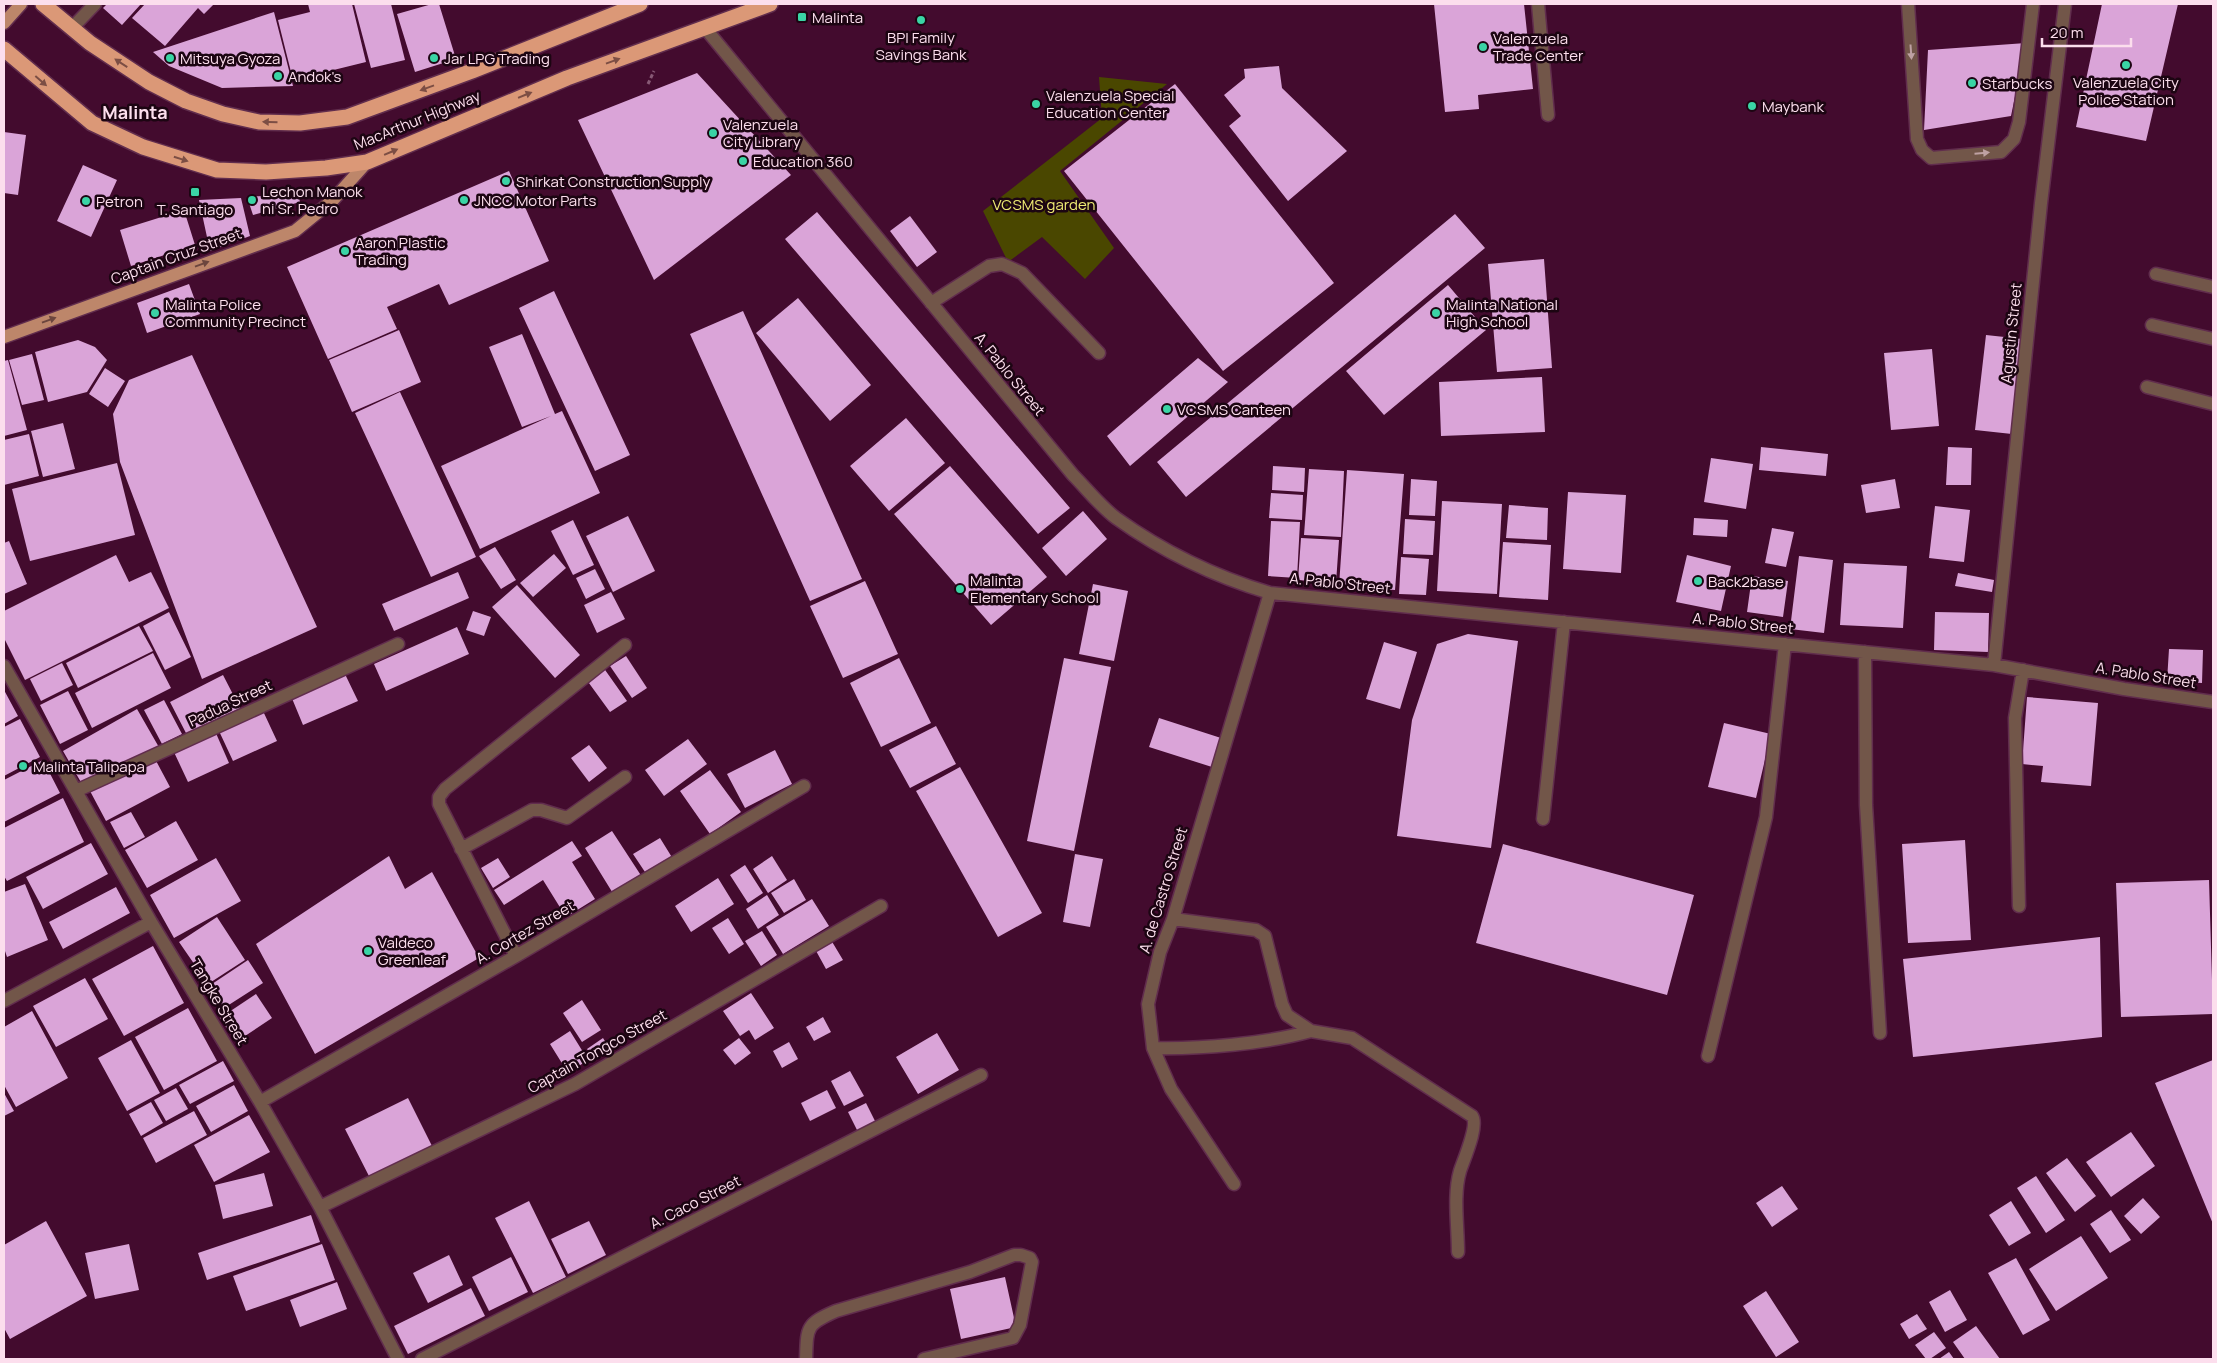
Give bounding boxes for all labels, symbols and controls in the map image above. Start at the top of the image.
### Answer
place label: Malinta [812,7,863,28]
marker: Malinta [796,11,808,23]
marker: BPI Family Savings Bank [915,14,927,26]
scale bar [2042,15,2131,47]
text: 20 m [2050,22,2083,43]
place label: BPI Family Savings Bank [876,27,967,65]
place label: Valenzuela Trade Center [1493,28,1584,66]
marker: Valenzuela Trade Center [1477,41,1489,53]
one-way arrow [1908,45,1916,61]
place label: Mitsuya Gyoza [180,48,280,69]
place label: Jar LPG Trading [444,48,550,69]
marker: Mitsuya Gyoza [164,52,176,64]
marker: Jar LPG Trading [428,52,440,64]
one-way arrow [606,57,621,65]
one-way arrow [114,58,127,68]
marker: Valenzuela City Police Station [2120,59,2132,71]
place label: Andok's [288,66,342,87]
marker: Andok's [272,70,284,82]
place label: Valenzuela City Police Station [2073,72,2179,110]
place label: Starbucks [1982,73,2052,94]
one-way arrow [34,75,46,87]
marker: Starbucks [1966,77,1978,89]
street label: MacArthur Highway [351,85,484,155]
one-way arrow [419,85,434,92]
place label: Valenzuela Special Education Center [1046,85,1174,123]
one-way arrow [518,91,533,99]
place label: Maybank [1762,96,1825,117]
marker: Valenzuela Special Education Center [1030,98,1042,110]
district label: Malinta [102,100,168,124]
marker: Maybank [1746,100,1758,112]
place label: Valenzuela City Library [723,114,801,152]
one-way arrow [262,118,278,126]
marker: Valenzuela City Library [707,127,719,139]
one-way arrow [384,147,398,155]
one-way arrow [1975,149,1991,157]
place label: Education 360 [753,151,853,172]
one-way arrow [173,155,188,163]
marker: Education 360 [737,155,749,167]
place label: Shirkat Construction Supply [516,171,711,192]
marker: Shirkat Construction Supply [500,175,512,187]
place label: Lechon Manok ni Sr. Pedro [262,181,363,219]
marker: T. Santiago [189,186,201,198]
place label: JNCC Motor Parts [474,190,597,211]
place label: Petron [96,191,143,212]
marker: Lechon Manok ni Sr. Pedro [246,194,258,206]
marker: JNCC Motor Parts [458,194,470,206]
park label: VCSMS garden [993,194,1096,215]
marker: Petron [80,195,92,207]
place label: T. Santiago [157,199,233,220]
street label: Captain Cruz Street [108,223,244,289]
place label: Aaron Plastic Trading [355,232,445,270]
marker: Aaron Plastic Trading [339,245,351,257]
one-way arrow [195,260,210,268]
street label: Agustin Street [1995,282,2027,384]
place label: Malinta Police Community Precinct [165,294,306,332]
place label: Malinta National High School [1446,294,1558,332]
marker: Malinta Police Community Precinct [149,307,161,319]
marker: Malinta National High School [1430,307,1442,319]
one-way arrow [42,316,57,323]
street label: A. Pablo Street [970,328,1050,420]
place label: VCSMS Canteen [1177,399,1291,420]
marker: VCSMS Canteen [1161,403,1173,415]
street label: A. Pablo Street [1288,567,1392,599]
place label: Malinta Elementary School [970,570,1099,608]
place label: Back2base [1708,571,1784,592]
marker: Back2base [1692,575,1704,587]
marker: Malinta Elementary School [954,583,966,595]
street label: A. Pablo Street [1691,607,1795,639]
street label: A. Pablo Street [2094,657,2198,693]
street label: Padua Street [185,674,275,732]
place label: Malinta Talipapa [33,756,145,777]
marker: Malinta Talipapa [17,760,29,772]
street label: A. de Castro Street [1134,824,1192,956]
street label: A. Cortez Street [472,895,578,969]
place label: Valdeco Greenleaf [378,932,447,970]
marker: Valdeco Greenleaf [362,945,374,957]
street label: Tangke Street [185,955,253,1049]
street label: Captain Tongco Street [524,1004,670,1098]
street label: A. Caco Street [646,1170,744,1234]

